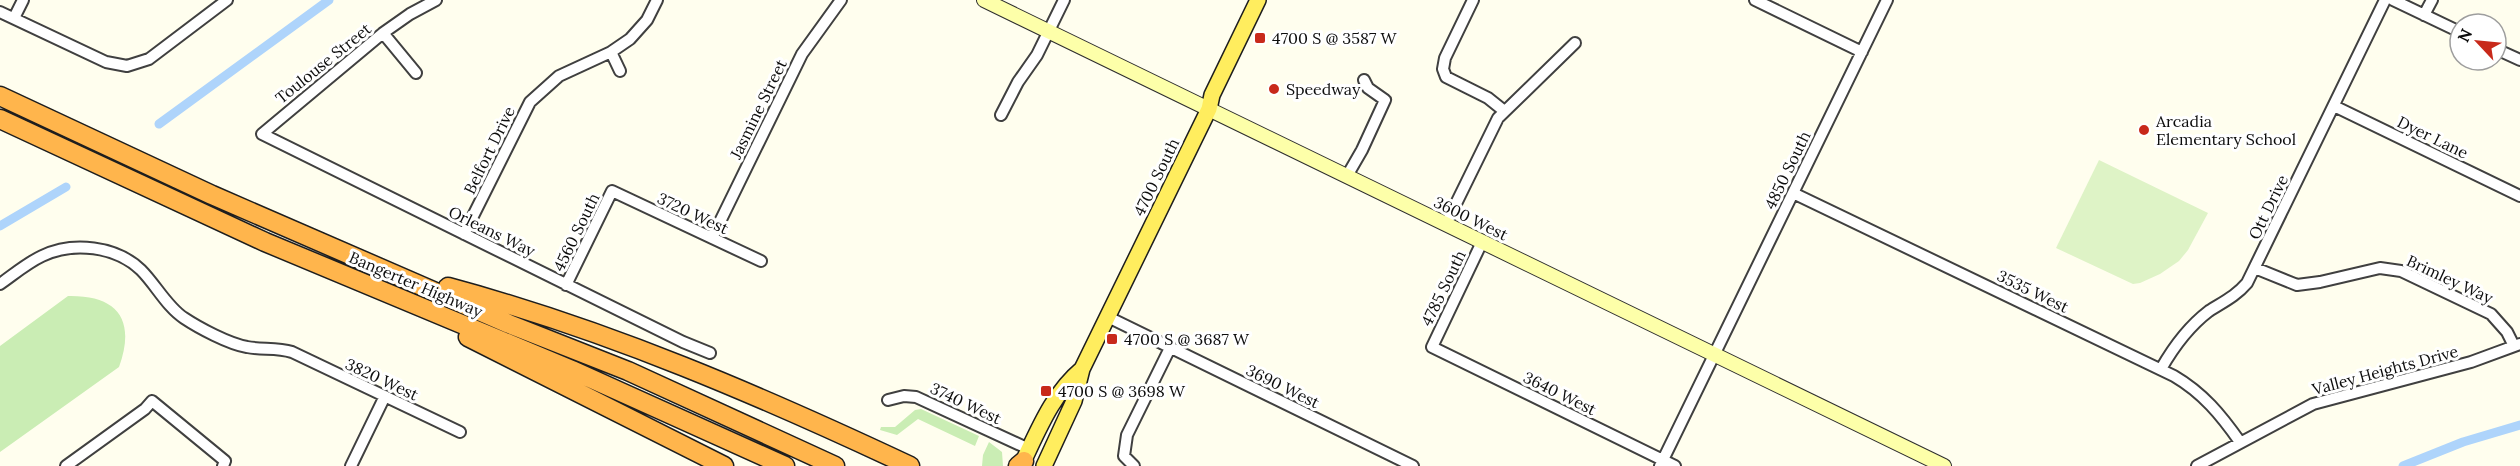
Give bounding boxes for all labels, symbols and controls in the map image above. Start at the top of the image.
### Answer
north arrow [2448,12,2508,72]
street label: Toulouse Street [271,18,375,108]
text: N [2453,25,2476,45]
place label: 4700 S @ 3587 W [1272,28,1398,48]
marker: 4700 S @ 3587 W [1253,31,1267,45]
street label: Jasmine Street [725,55,791,163]
place label: Speedway [1286,79,1361,99]
marker: Speedway [1267,82,1281,96]
street label: Belfort Drive [459,103,519,197]
place label: Arcadia Elementary School [2155,111,2296,149]
street label: Dyer Lane [2394,111,2472,163]
marker: Arcadia Elementary School [2137,123,2151,137]
street label: 4850 South [1760,127,1815,212]
street label: 4700 South [1129,135,1184,219]
street label: Ott Drive [2244,171,2292,243]
street label: 3720 West [654,188,732,239]
street label: 4560 South [548,189,604,274]
street label: 3600 West [1431,192,1512,245]
street label: Orleans Way [445,201,539,261]
street label: Bangerter Highway [346,247,486,321]
street label: 4785 South [1416,247,1470,329]
street label: Brimley Way [2404,250,2497,308]
street label: 3535 West [1994,265,2073,317]
place label: 4700 S @ 3687 W [1124,329,1250,349]
marker: 4700 S @ 3687 W [1105,332,1119,346]
street label: Valley Heights Drive [2309,341,2460,399]
street label: 3820 West [342,353,422,405]
street label: 3690 West [1243,360,1324,413]
street label: 3640 West [1520,367,1600,420]
street label: 3740 West [927,378,1005,428]
place label: 4700 S @ 3698 W [1058,381,1186,401]
marker: 4700 S @ 3698 W [1039,384,1053,398]

